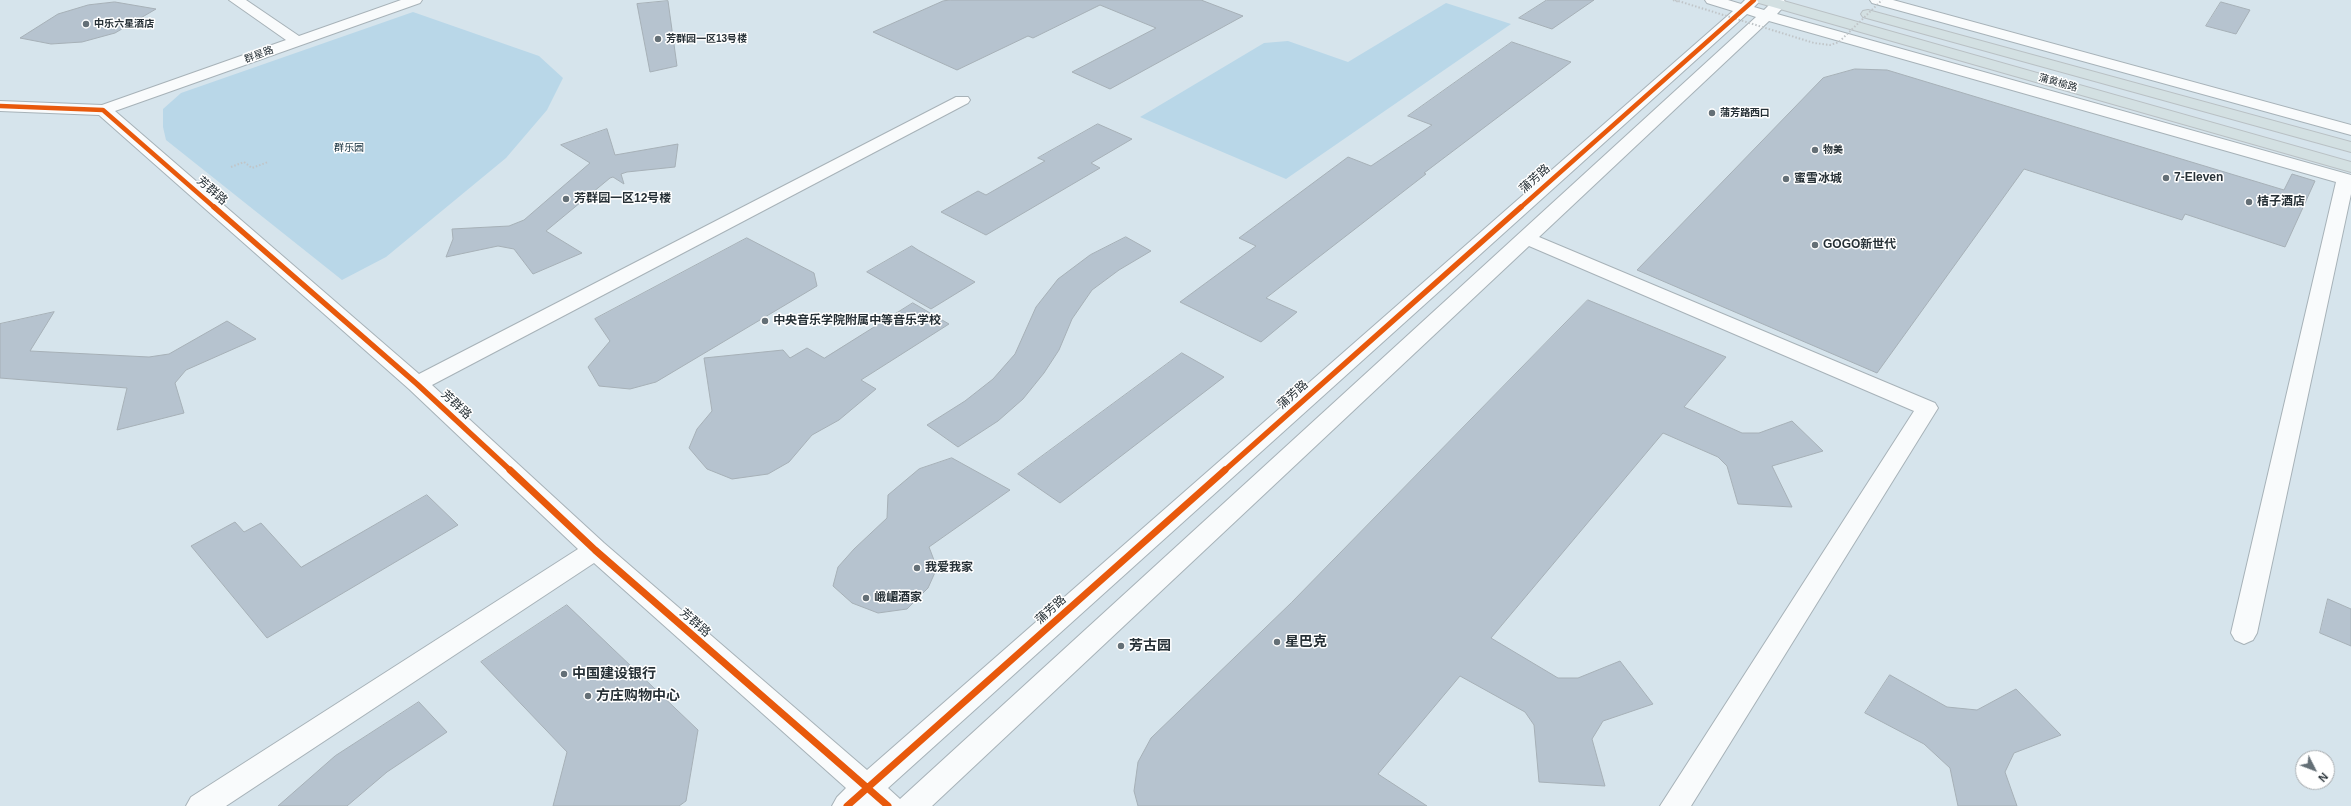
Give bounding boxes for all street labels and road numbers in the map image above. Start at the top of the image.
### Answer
street label: 群星路 [243,44,275,66]
street label: 蒲黄榆路 [2037,72,2079,94]
street label: 蒲芳路 [1517,162,1553,196]
street label: 芳群路 [194,174,230,208]
street label: 蒲芳路 [1275,378,1311,412]
street label: 芳群路 [438,387,474,423]
street label: 蒲芳路 [1033,593,1069,627]
street label: 芳群路 [677,606,713,640]

